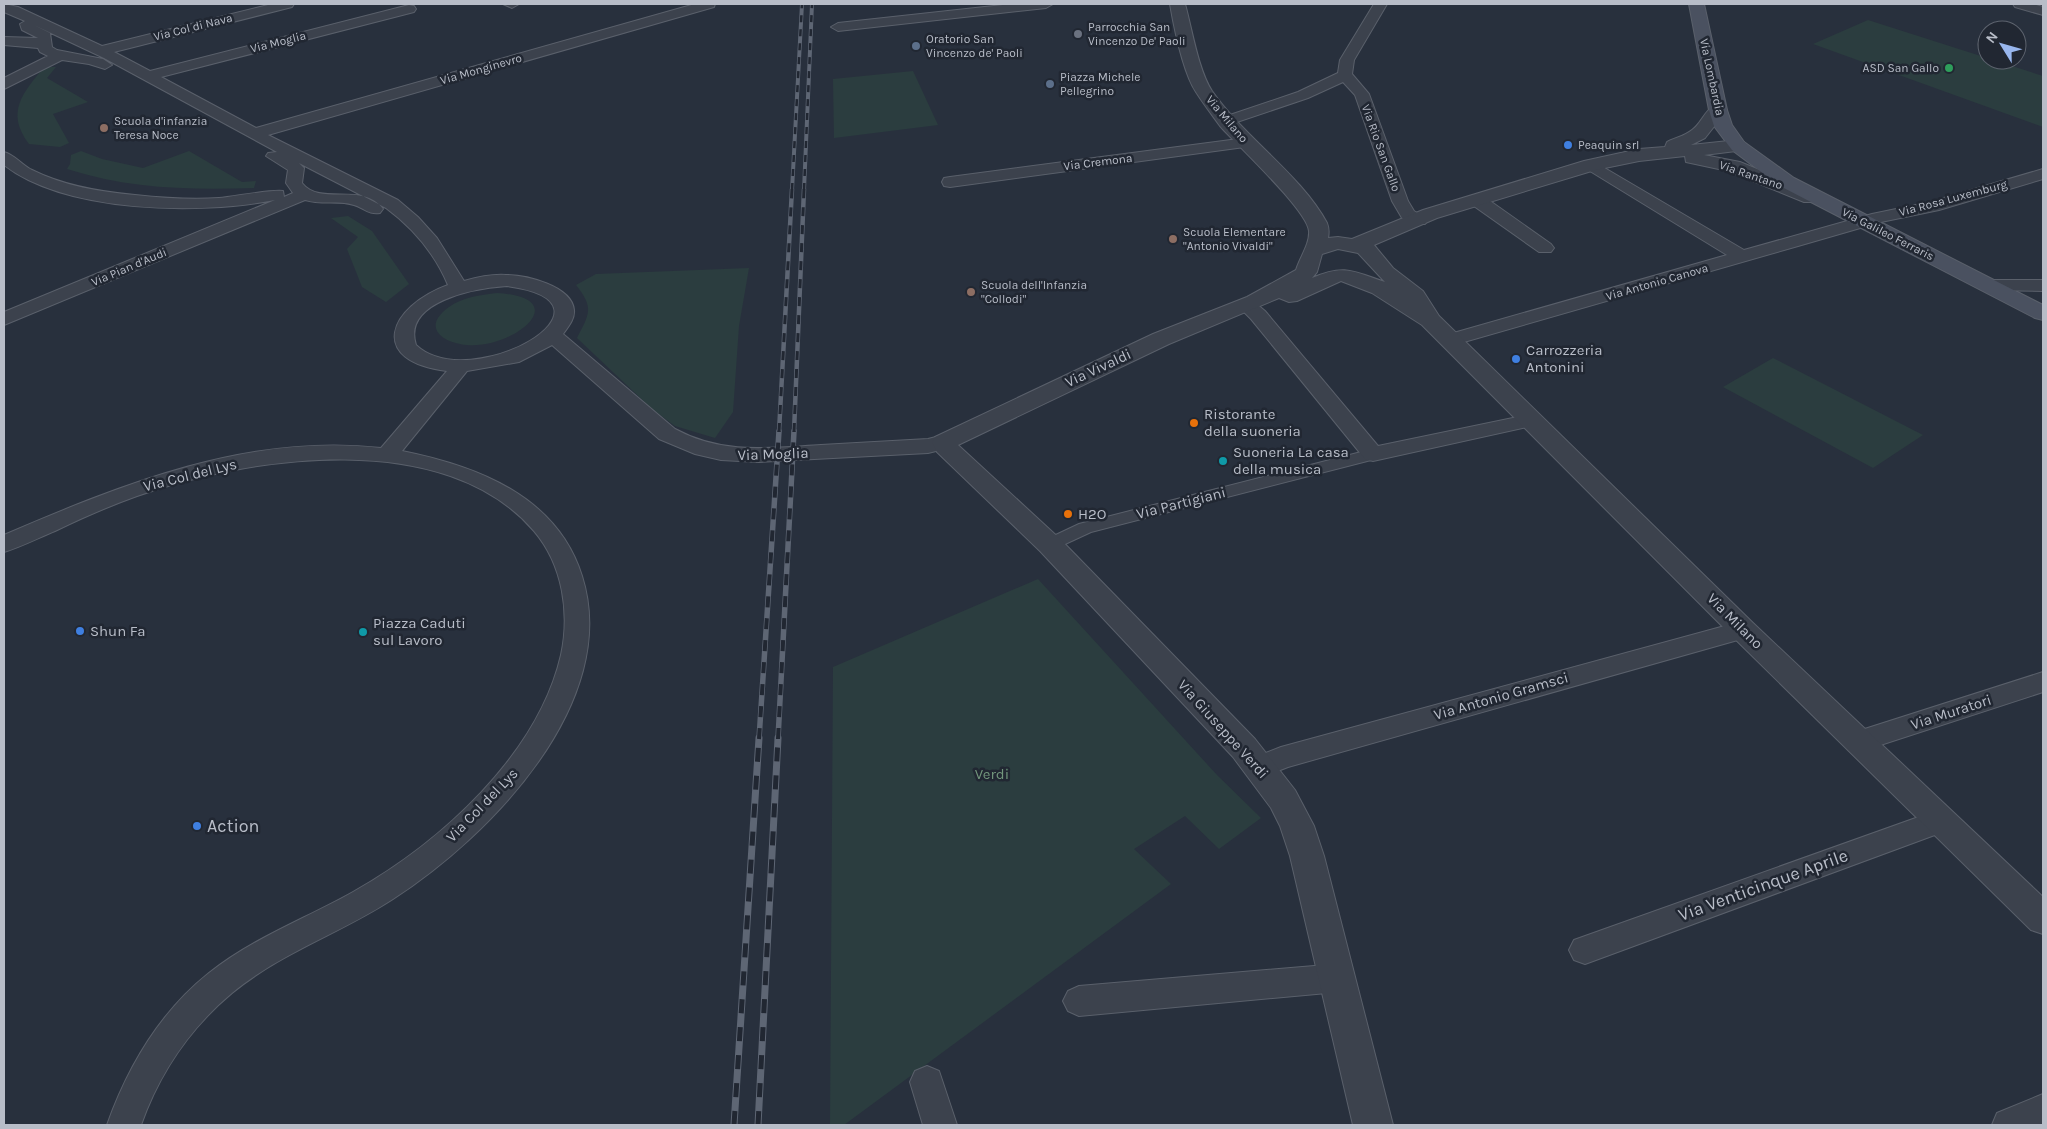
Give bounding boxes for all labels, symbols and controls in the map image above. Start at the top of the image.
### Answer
street label: Via Col di Nava [152,10,234,44]
place label: Parrocchia San Vincenzo De' Paoli [1088,20,1186,48]
north arrow [1977,20,2027,70]
street label: Via Moglia [249,28,307,56]
marker: Parrocchia San Vincenzo De' Paoli [1072,28,1084,40]
text: N [1982,28,2002,47]
place label: Oratorio San Vincenzo de' Paoli [926,32,1023,60]
street label: Via Lombardia [1697,37,1727,117]
marker: Oratorio San Vincenzo de' Paoli [910,40,922,52]
street label: Via Monginevro [438,51,524,87]
place label: ASD San Gallo [1863,61,1939,75]
marker: ASD San Gallo [1943,62,1955,74]
place label: Piazza Michele Pellegrino [1060,70,1141,98]
marker: Piazza Michele Pellegrino [1044,78,1056,90]
street label: Via Milano [1203,93,1251,145]
street label: Via Rio San Gallo [1359,103,1403,193]
place label: Scuola d'infanzia Teresa Noce [114,114,207,142]
marker: Scuola d'infanzia Teresa Noce [98,122,110,134]
place label: Peaquin srl [1578,138,1639,152]
marker: Peaquin srl [1562,139,1574,151]
street label: Via Cremona [1063,151,1133,173]
street label: Via Rantano [1718,158,1784,192]
street label: Via Rosa Luxemburg [1898,177,2009,219]
street label: Via Galileo Ferraris [1840,205,1936,263]
place label: Scuola Elementare "Antonio Vivaldi" [1183,225,1286,253]
marker: Scuola Elementare "Antonio Vivaldi" [1167,233,1179,245]
street label: Via Pian d'Audi [89,245,169,289]
street label: Via Antonio Canova [1604,261,1710,303]
place label: Scuola dell'Infanzia "Collodi" [981,278,1087,306]
marker: Scuola dell'Infanzia "Collodi" [965,286,977,298]
place label: Carrozzeria Antonini [1526,341,1603,376]
street label: Via Vivaldi [1062,345,1134,391]
marker: Carrozzeria Antonini [1510,353,1522,365]
place label: Ristorante della suoneria [1204,405,1301,440]
marker: Ristorante della suoneria [1188,417,1200,429]
place label: Suoneria La casa della musica [1233,443,1349,478]
street label: Via Moglia [737,444,809,464]
street label: Via Col del Lys [141,455,239,495]
marker: Suoneria La casa della musica [1217,455,1229,467]
street label: Via Partigiani [1134,483,1228,523]
place label: H2O [1078,505,1106,523]
marker: H2O [1062,508,1074,520]
street label: Via Milano [1703,589,1767,653]
place label: Piazza Caduti sul Lavoro [373,614,466,649]
place label: Shun Fa [90,622,146,640]
marker: Shun Fa [74,625,86,637]
marker: Piazza Caduti sul Lavoro [357,626,369,638]
street label: Via Antonio Gramsci [1432,668,1570,724]
street label: Via Giuseppe Verdi [1174,676,1272,782]
street label: Via Muratori [1908,690,1994,734]
street label: Via Col del Lys [442,764,522,846]
park label: Verdi [975,765,1009,783]
place label: Action [207,815,259,837]
marker: Action [191,820,203,832]
street label: Via Venticinque Aprile [1675,844,1851,926]

